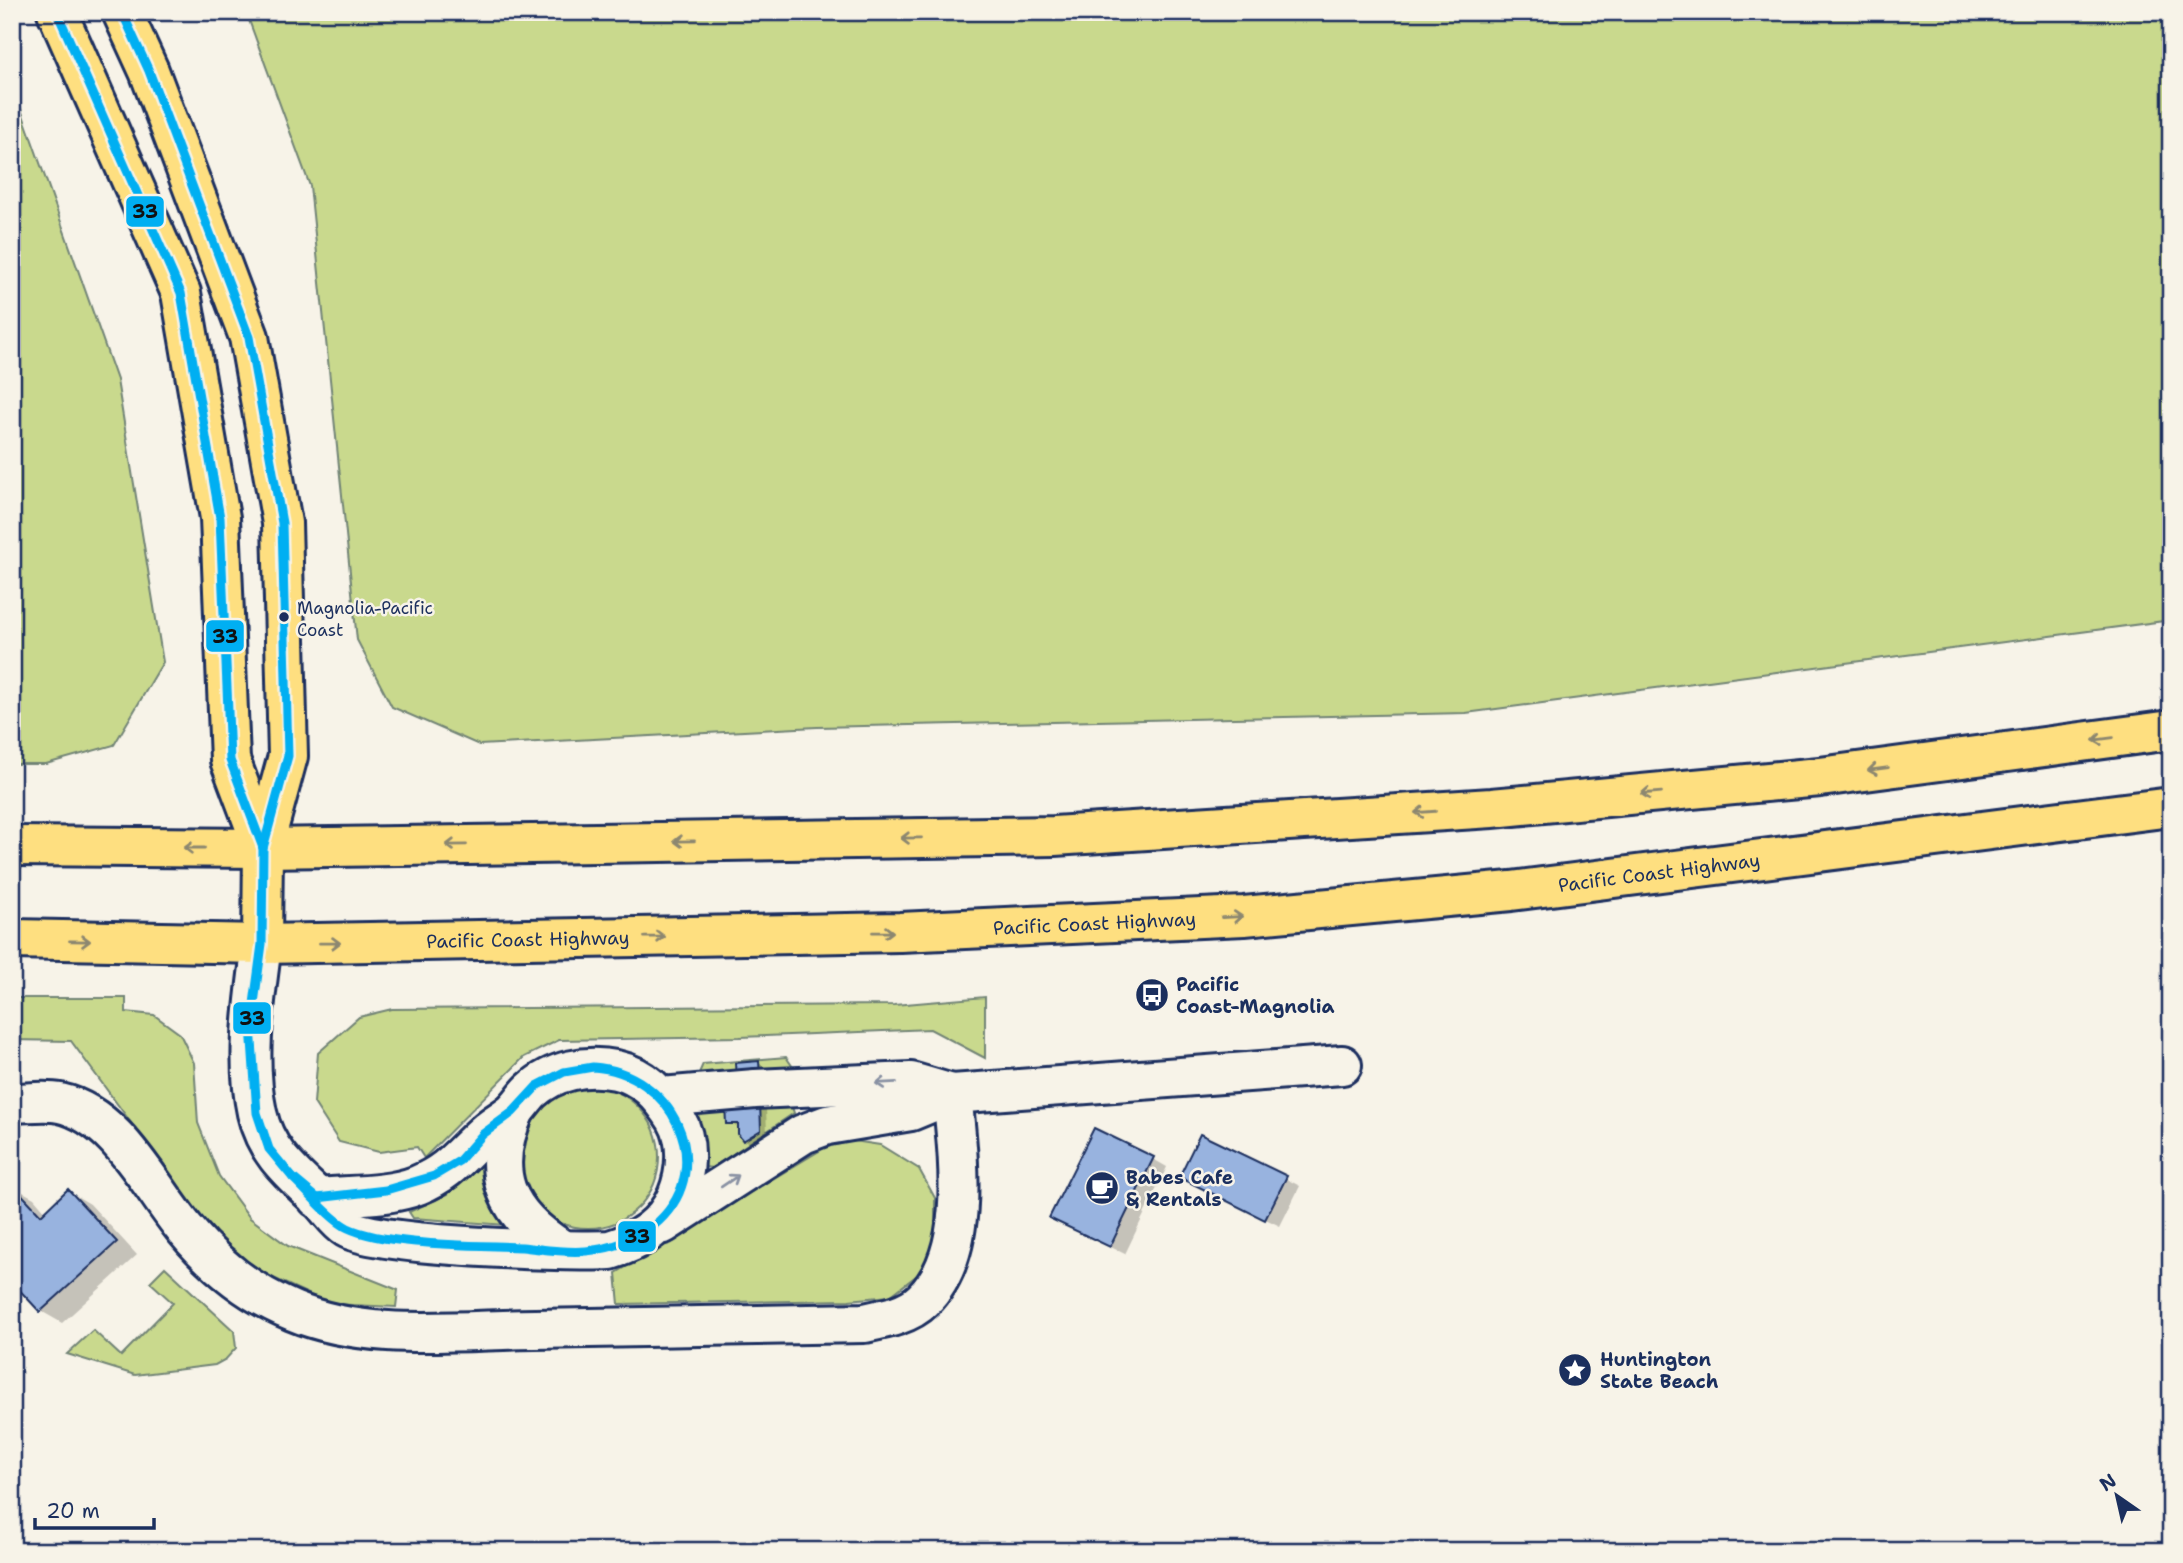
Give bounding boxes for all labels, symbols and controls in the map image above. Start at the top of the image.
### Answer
line badge: 33 [125,195,165,228]
text: 33 [132,199,158,224]
place label: Magnolia-Pacific Coast [297,597,433,641]
marker: Magnolia-Pacific Coast [277,610,291,624]
line badge: 33 [205,619,245,653]
text: 33 [212,624,238,649]
one-way arrow [2092,732,2115,745]
one-way arrow [1867,763,1890,776]
one-way arrow [1641,787,1663,800]
one-way arrow [1414,806,1437,819]
one-way arrow [900,831,923,845]
one-way arrow [673,835,696,848]
one-way arrow [445,838,468,852]
one-way arrow [183,841,206,855]
street label: Pacific Coast Highway [1557,847,1762,898]
street label: Pacific Coast Highway [992,906,1197,941]
one-way arrow [1221,910,1244,923]
street label: Pacific Coast Highway [426,925,630,954]
one-way arrow [871,926,894,939]
one-way arrow [643,930,666,944]
one-way arrow [69,934,92,947]
one-way arrow [318,936,341,950]
place label: Pacific Coast-Magnolia [1176,972,1334,1019]
bus stop icon: Pacific Coast-Magnolia [1133,976,1171,1014]
line badge: 33 [232,1001,272,1035]
text: 33 [239,1006,265,1031]
one-way arrow [875,1077,897,1090]
place label: Babes Cafe & Rentals [1126,1165,1233,1212]
cafe icon: Babes Cafe & Rentals [1083,1169,1121,1207]
one-way arrow [720,1173,739,1188]
line badge: 33 [617,1220,657,1253]
text: 33 [624,1224,650,1249]
place label: Huntington State Beach [1600,1347,1719,1394]
place icon: Huntington State Beach [1556,1351,1594,1389]
north arrow [2082,1462,2152,1532]
text: N [2095,1468,2121,1497]
scale bar [35,1486,154,1530]
text: 20 m [46,1497,100,1525]

